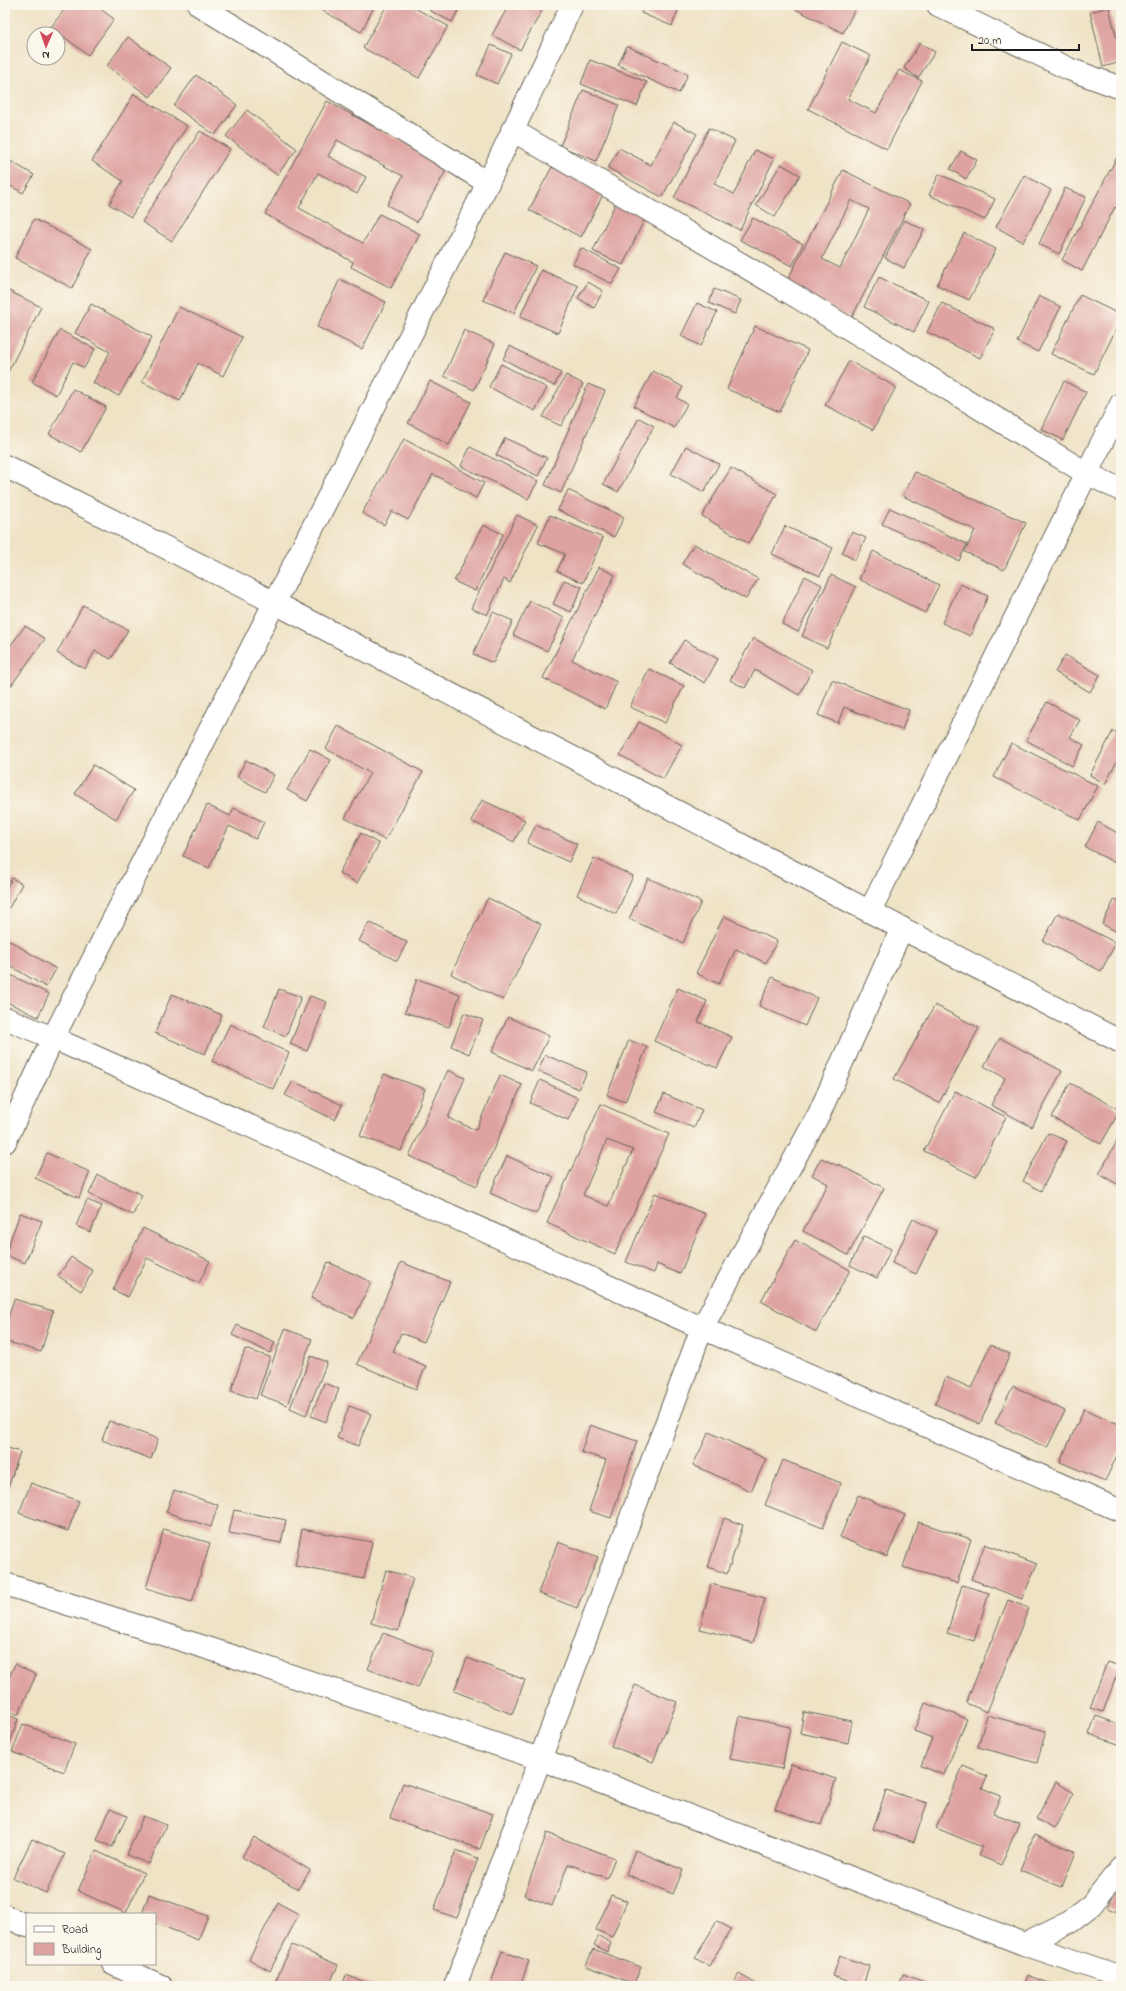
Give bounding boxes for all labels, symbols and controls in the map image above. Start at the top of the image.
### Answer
north arrow [26,26,66,66]
scale bar [972,26,1079,52]
text: 20 m [978,32,1001,50]
text: N [42,47,50,63]
legend [26,1913,156,1965]
text: Road [62,1921,88,1939]
text: Building [61,1941,101,1960]

